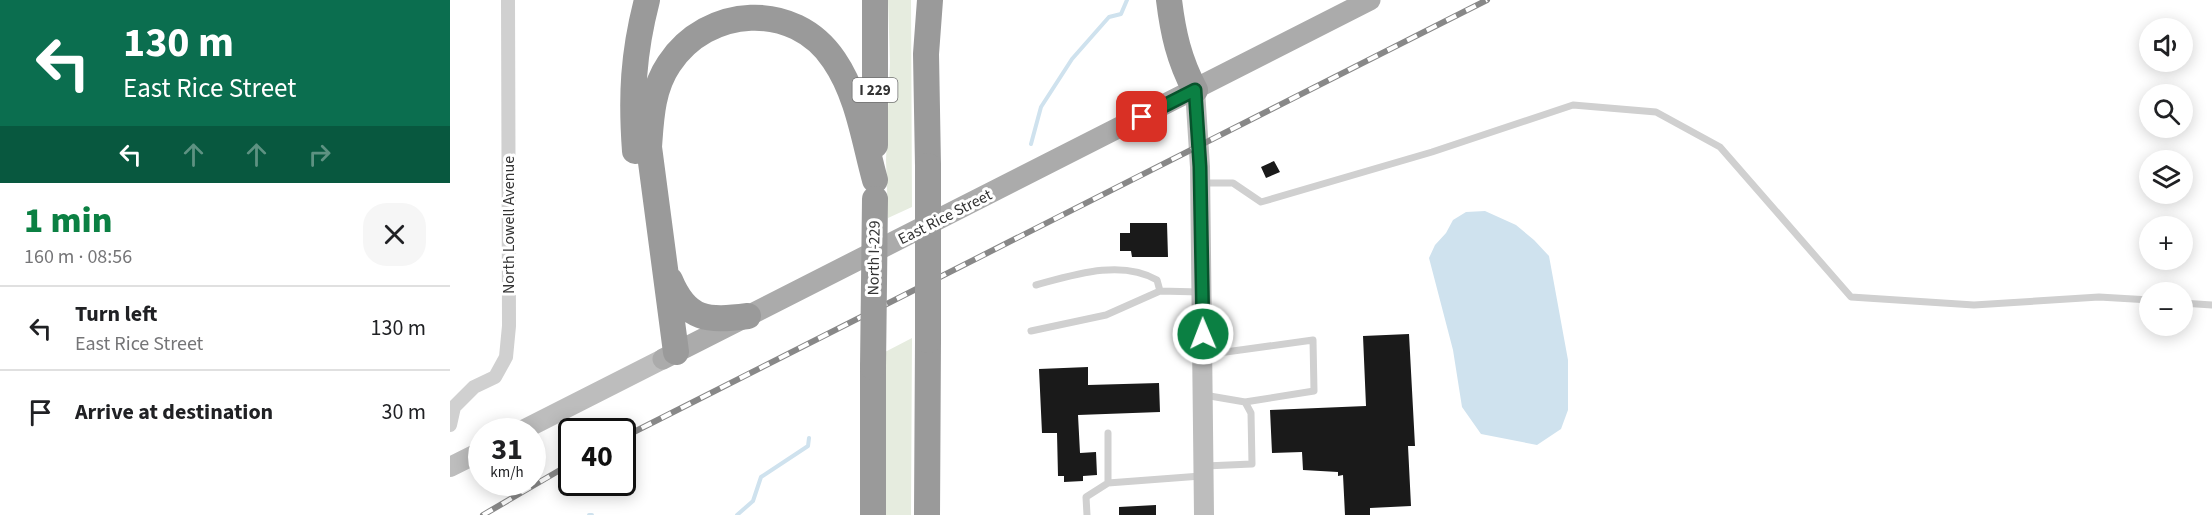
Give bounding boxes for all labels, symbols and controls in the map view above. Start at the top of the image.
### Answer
text: 130 m [123,13,234,73]
map controls [2139,18,2193,336]
button: sound [2139,18,2193,72]
icon: left [24,24,102,102]
text: East Rice Street [123,69,296,108]
road number: I 229 [852,78,898,102]
button: search [2139,84,2193,138]
pin [1116,91,1167,142]
icon: arrive [1125,100,1158,133]
icon: left [114,138,147,171]
icon: ahead [177,138,210,171]
icon: ahead [240,138,273,171]
icon: right [303,138,336,171]
button: layers [2139,150,2193,204]
street label: North Lowell Avenue [498,156,520,294]
street label: East Rice Street [894,184,996,250]
text: 1 min [24,195,112,246]
button: close [363,203,426,266]
button: + [2139,216,2193,270]
street label: North I-229 [862,220,886,296]
text: 160 m · 08:56 [24,243,132,271]
button: − [2139,282,2193,336]
text: Turn left [75,298,157,330]
position arrow [1171,302,1235,366]
icon: left [24,312,57,345]
text: 130 m [371,312,426,344]
text: East Rice Street [75,330,203,358]
icon: arrive [24,396,57,429]
text: Arrive at destination [75,396,273,428]
text: 30 m [381,396,426,428]
speed limit sign: 40 [558,418,636,496]
text: 31 [491,428,523,471]
text: km/h [490,462,524,483]

